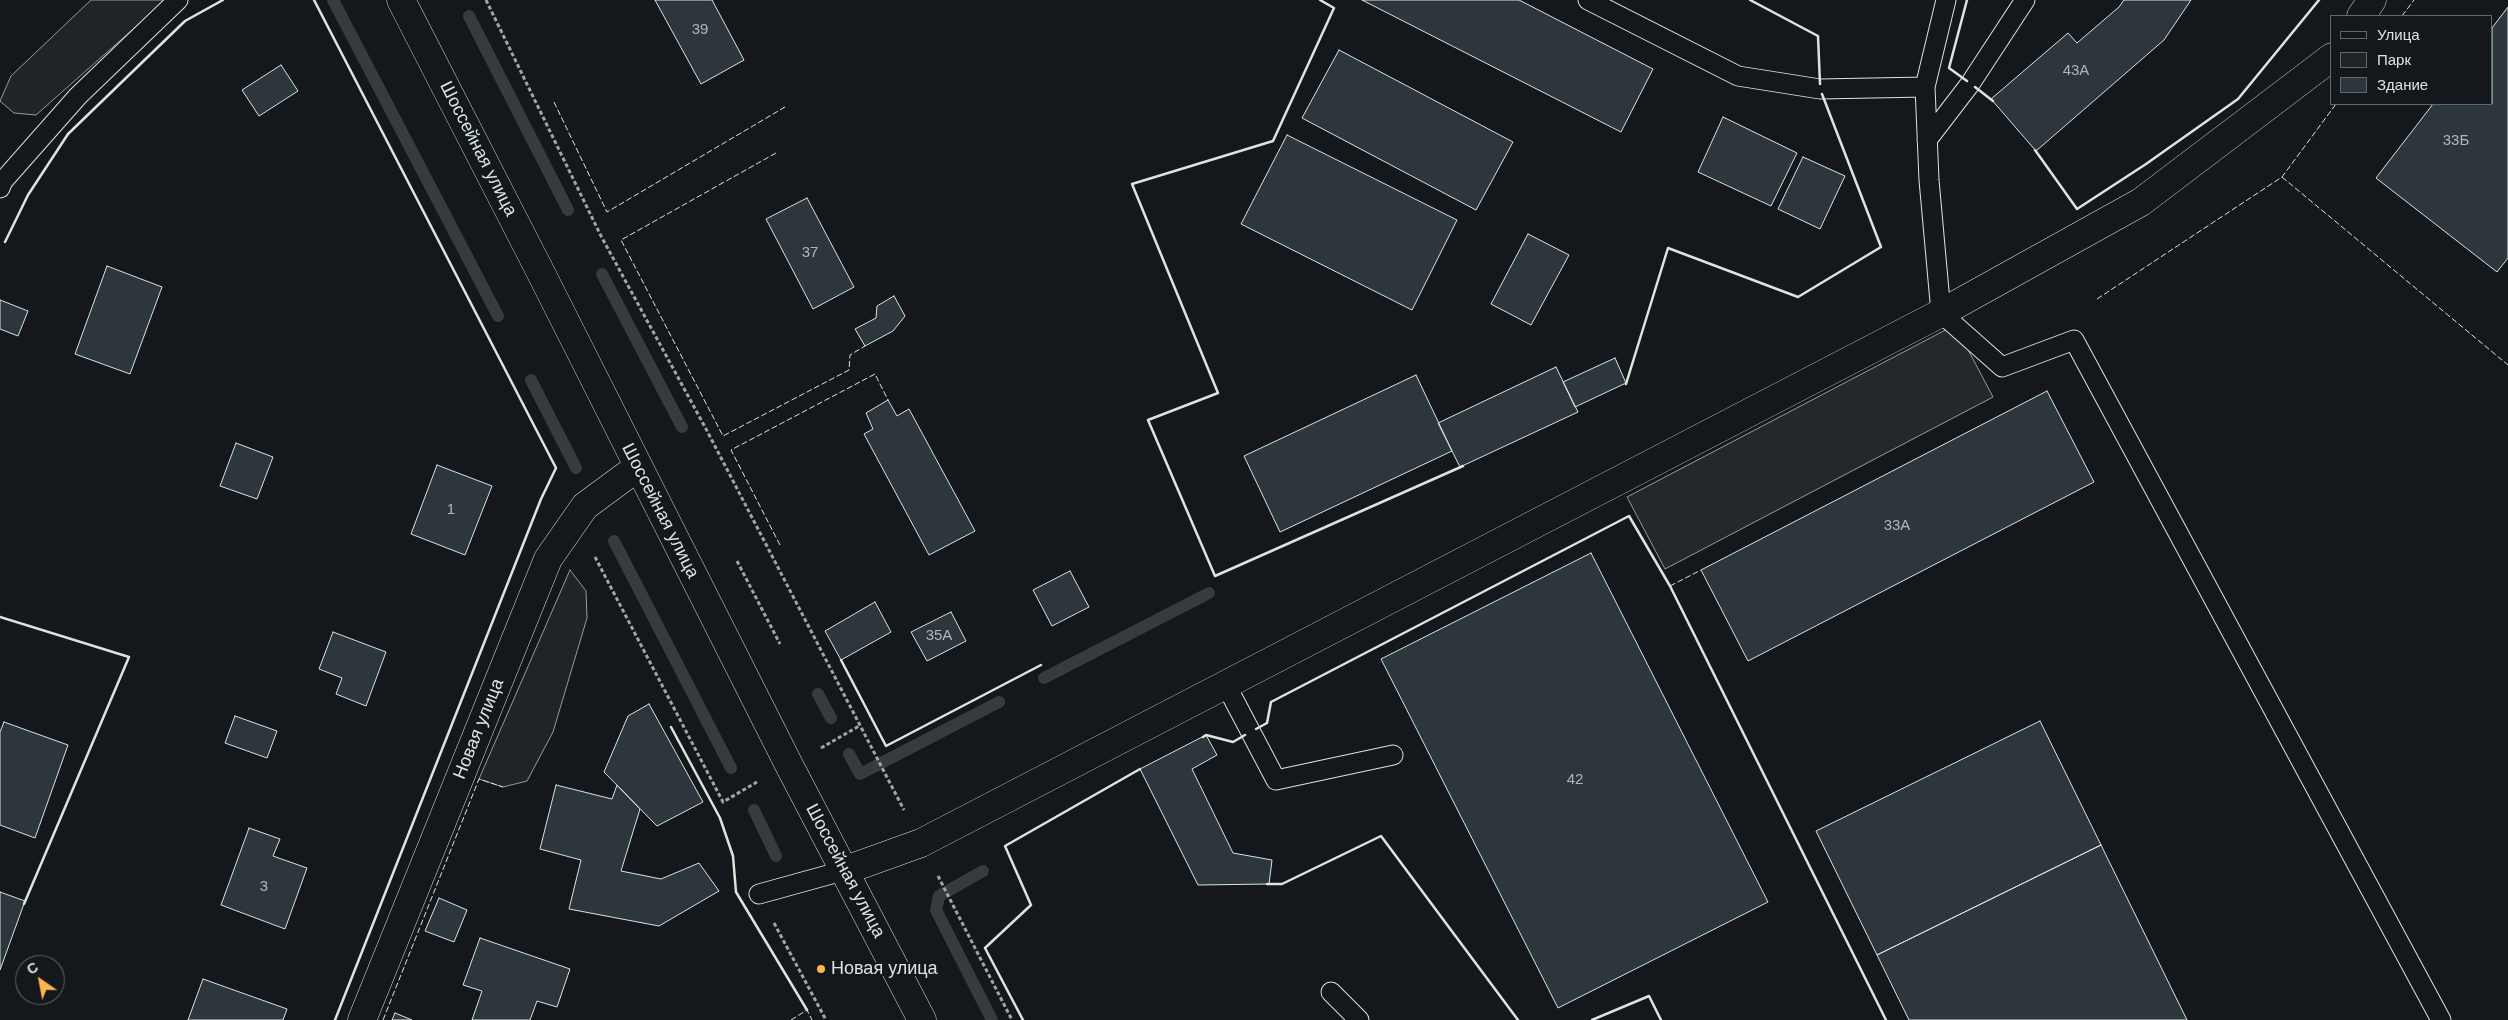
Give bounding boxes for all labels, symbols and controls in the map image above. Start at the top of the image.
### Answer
legend [2330,15,2493,105]
house number: 39 [692,21,708,39]
text: Улица [2377,26,2420,43]
text: Парк [2377,51,2411,68]
house number: 43А [2063,62,2089,80]
text: Здание [2377,76,2428,93]
street label: Шоссейная улица [435,78,521,220]
house number: 33Б [2443,132,2469,150]
house number: 37 [802,244,818,262]
street label: Шоссейная улица [617,440,703,582]
house number: 1 [447,501,455,519]
house number: 33А [1884,517,1910,535]
house number: 35А [926,627,952,645]
street label: Новая улица [449,676,509,782]
house number: 42 [1567,771,1583,789]
street label: Шоссейная улица [801,800,889,942]
house number: 3 [260,878,268,896]
north arrow [15,955,65,1005]
place label: Новая улица [831,958,938,980]
text: С [24,959,41,978]
marker: Новая улица [815,963,827,975]

